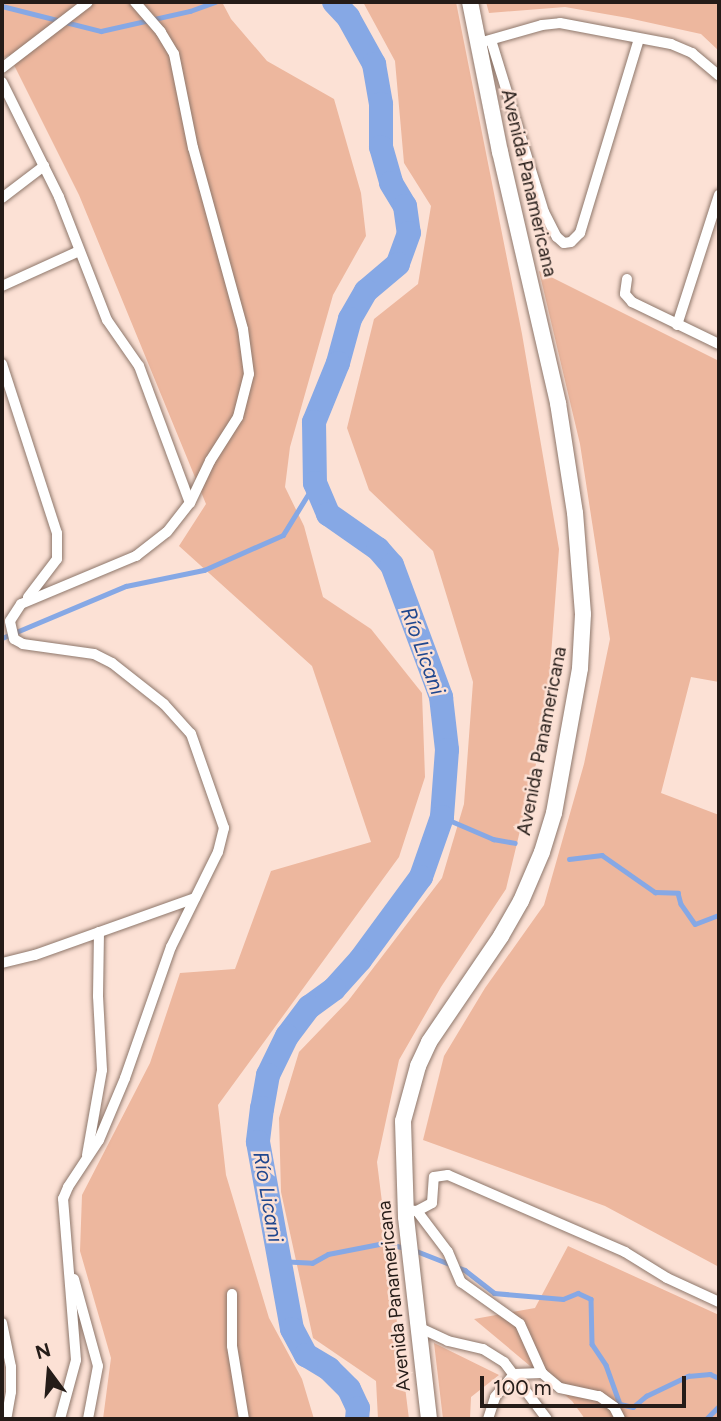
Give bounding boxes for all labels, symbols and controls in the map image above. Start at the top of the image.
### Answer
street label: Avenida Panamericana [496,87,562,279]
water label: Río Licani [395,604,451,698]
street label: Avenida Panamericana [513,645,571,837]
water label: Río Licani [248,1150,288,1244]
street label: Avenida Panamericana [373,1200,415,1392]
north arrow [14,1337,84,1407]
text: N [33,1338,53,1364]
scale bar [483,1362,690,1406]
text: 100 m [493,1375,552,1400]

